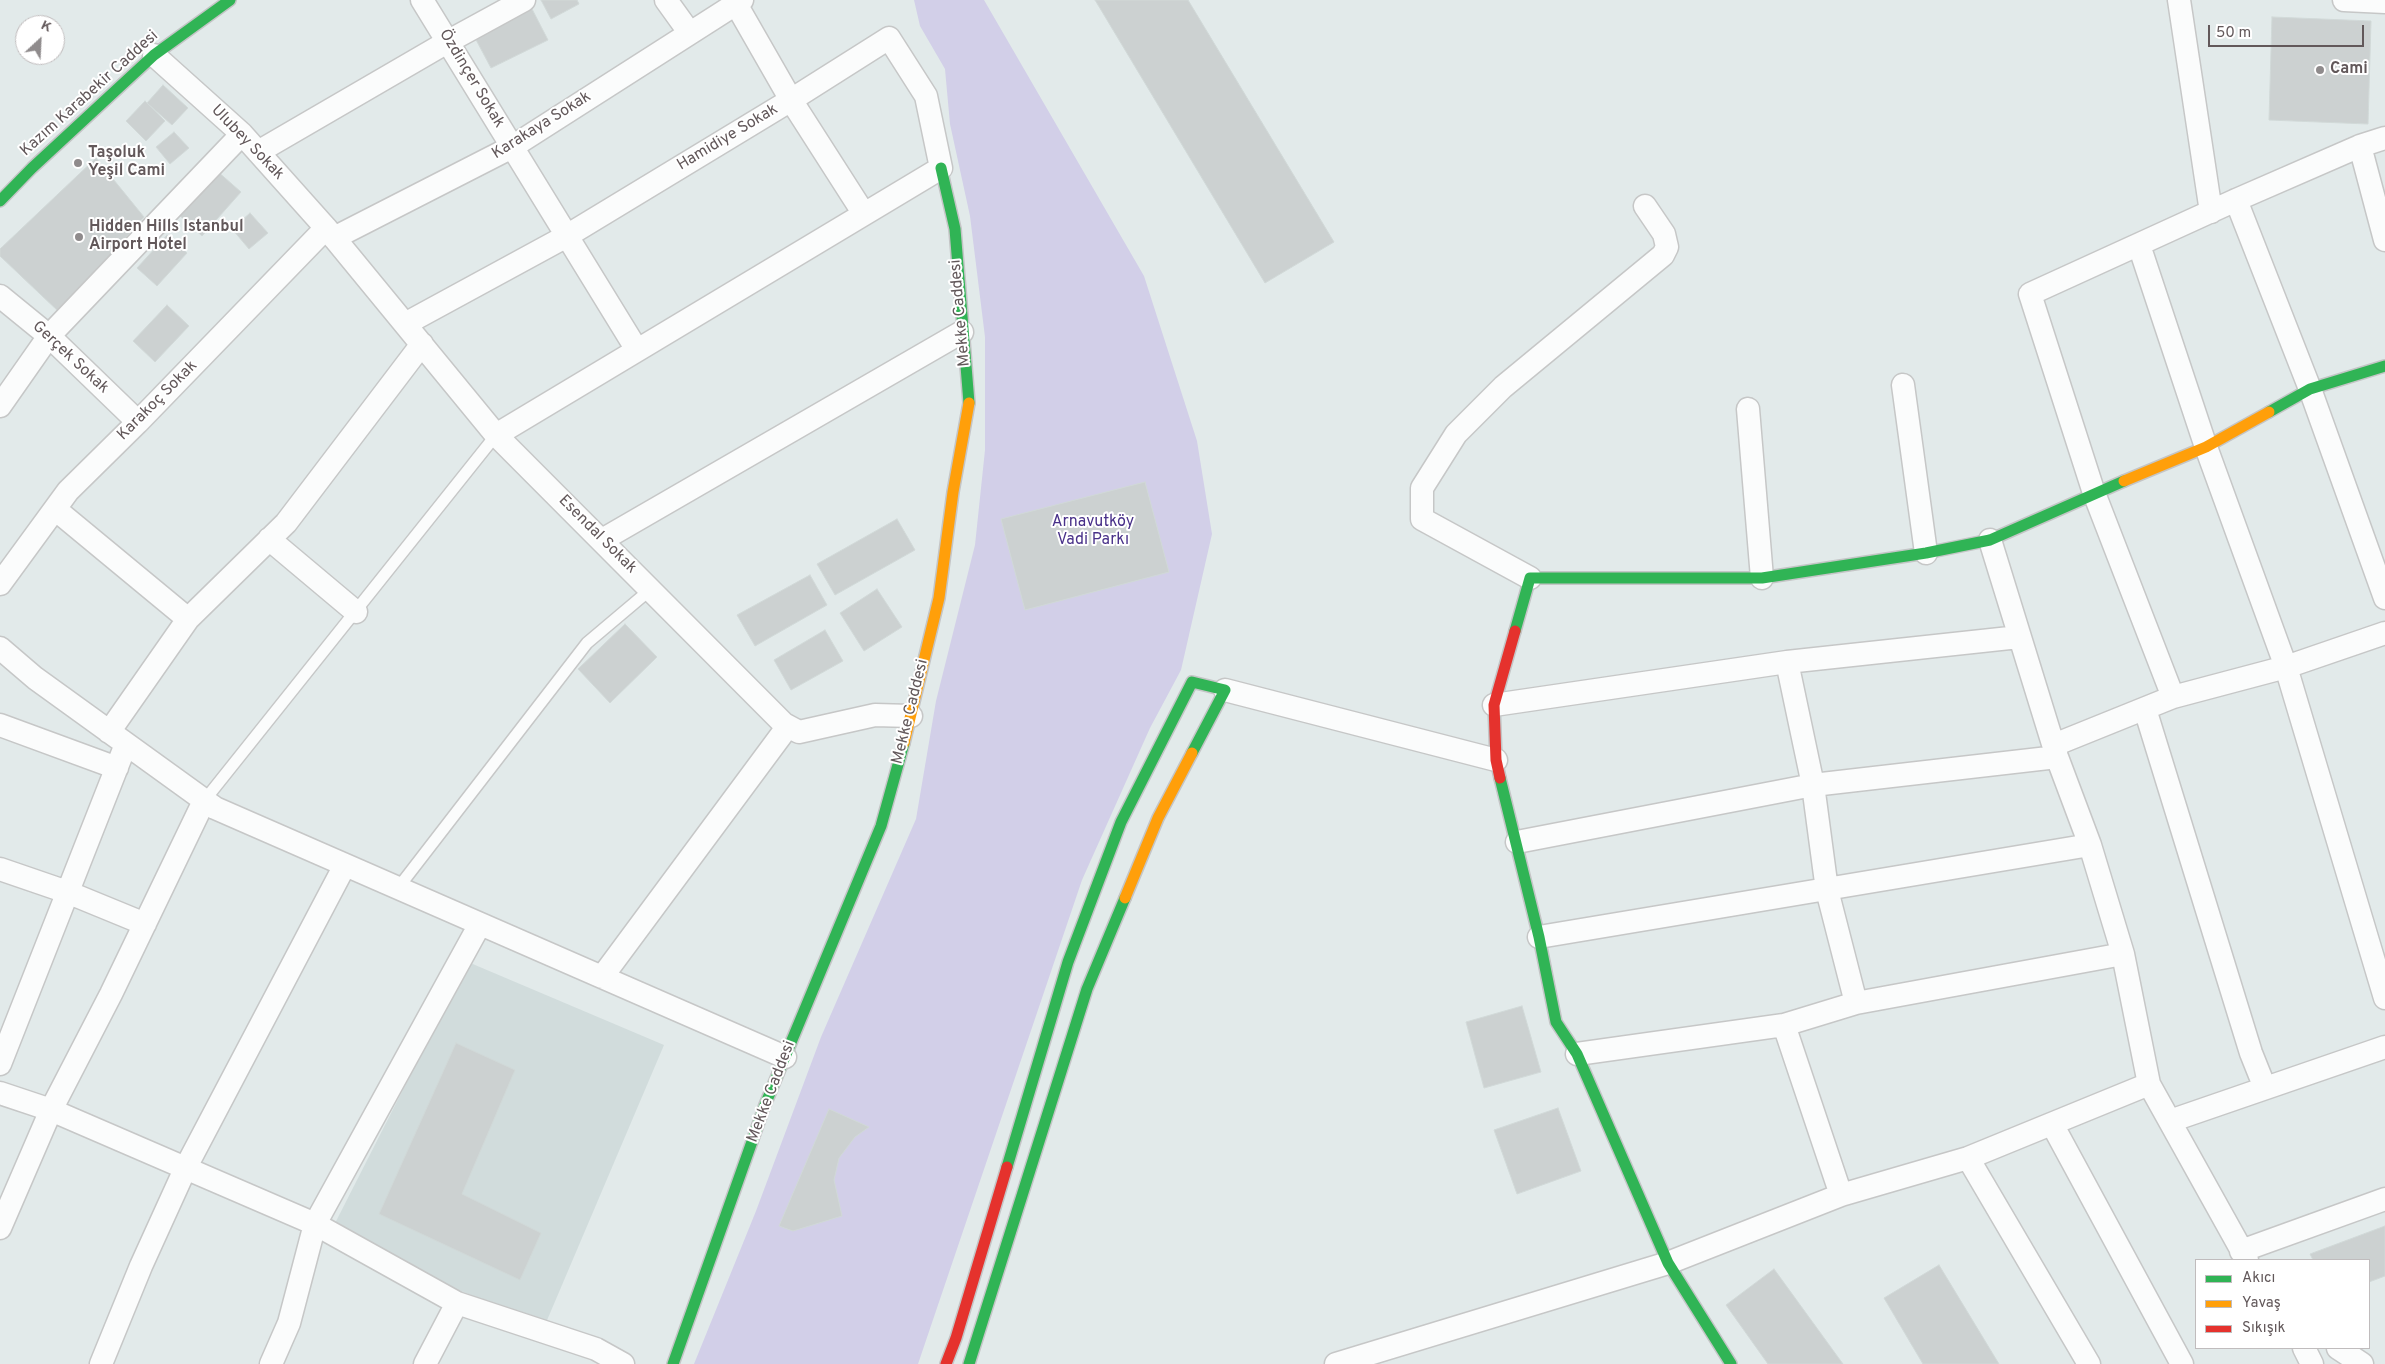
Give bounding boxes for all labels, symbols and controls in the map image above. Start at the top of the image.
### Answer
north arrow [15,15,65,65]
scale bar [2210,15,2366,47]
text: 50 m [2216,24,2251,43]
street label: Özdinçer Sokak [434,26,508,132]
street label: Kazım Karabekir Caddesi [17,27,163,161]
place label: Cami [2330,60,2368,80]
marker: Cami [2314,64,2326,76]
street label: Karakaya Sokak [489,88,595,164]
street label: Hamidiye Sokak [674,100,782,176]
street label: Ulubey Sokak [206,101,288,185]
place label: Taşoluk Yeşil Cami [88,144,165,182]
marker: Taşoluk Yeşil Cami [72,157,84,169]
place label: Hidden Hills Istanbul Airport Hotel [89,218,244,256]
marker: Hidden Hills Istanbul Airport Hotel [73,231,85,243]
street label: Mekke Caddesi [947,259,975,367]
street label: Gerçek Sokak [28,318,112,398]
street label: Karakoç Sokak [114,357,202,445]
street label: Esendal Sokak [554,492,640,578]
park label: Arnavutköy Vadi Parkı [1052,513,1134,551]
street label: Mekke Caddesi [889,658,933,766]
street label: Mekke Caddesi [744,1038,800,1146]
legend [2195,1259,2370,1349]
text: Akıcı [2242,1269,2275,1288]
text: Yavaş [2242,1294,2281,1313]
text: Sıkışık [2242,1319,2286,1338]

